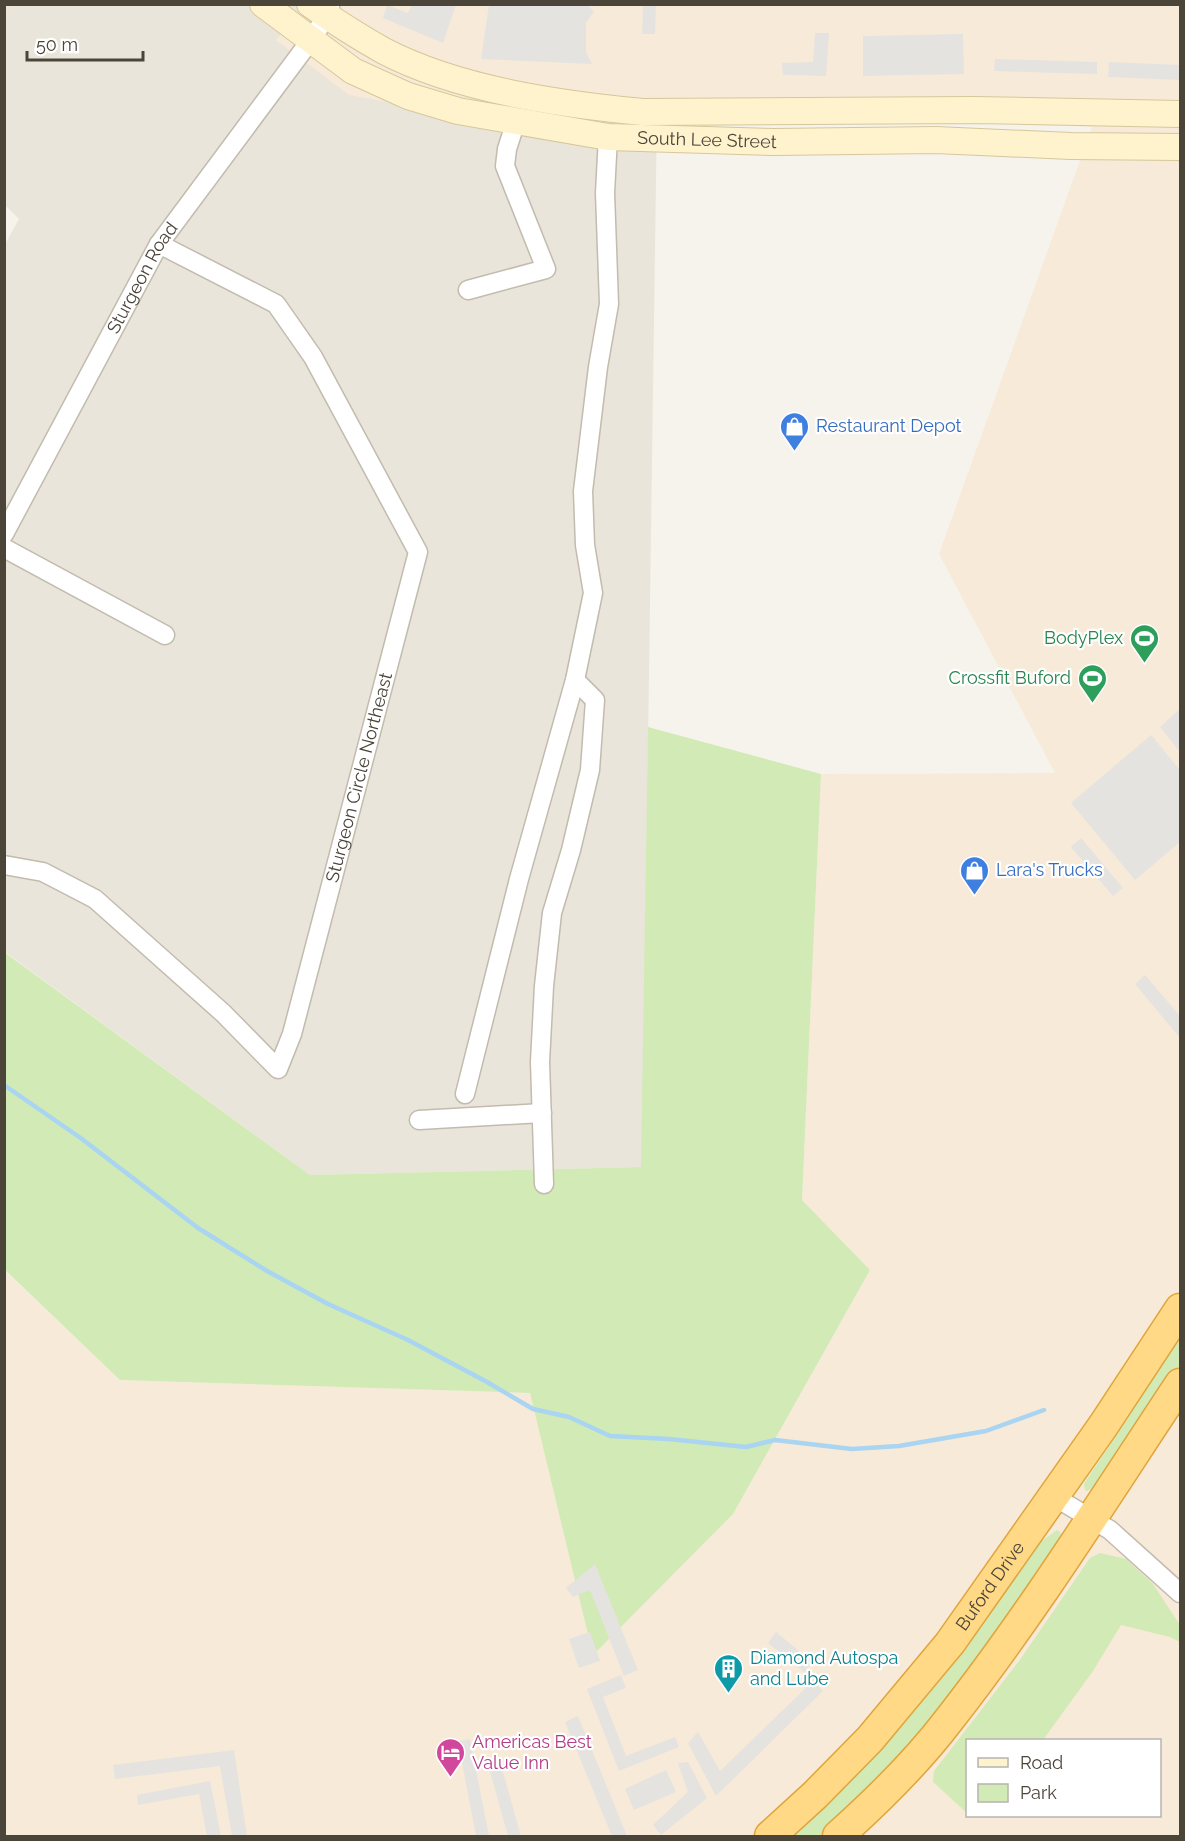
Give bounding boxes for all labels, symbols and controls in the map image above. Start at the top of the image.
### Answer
scale bar [27,24,142,62]
text: 50 m [36,34,78,55]
street label: South Lee Street [637,127,777,152]
street label: Sturgeon Road [102,218,182,337]
shop icon: Restaurant Depot [779,410,811,452]
place label: Restaurant Depot [816,415,962,436]
sports icon: BodyPlex [1128,622,1160,664]
place label: BodyPlex [1044,627,1123,648]
sports icon: Crossfit Buford [1076,662,1108,704]
place label: Crossfit Buford [949,667,1071,688]
street label: Sturgeon Circle Northeast [321,670,396,884]
shop icon: Lara's Trucks [959,854,991,896]
place label: Lara's Trucks [996,859,1103,880]
street label: Buford Drive [951,1537,1029,1634]
place label: Diamond Autospa and Lube [750,1647,898,1689]
building icon: Diamond Autospa and Lube [713,1652,745,1694]
place label: Americas Best Value Inn [472,1731,592,1773]
hotel icon: Americas Best Value Inn [435,1736,467,1778]
legend [966,1739,1161,1817]
text: Road [1020,1752,1063,1773]
text: Park [1020,1782,1057,1803]

